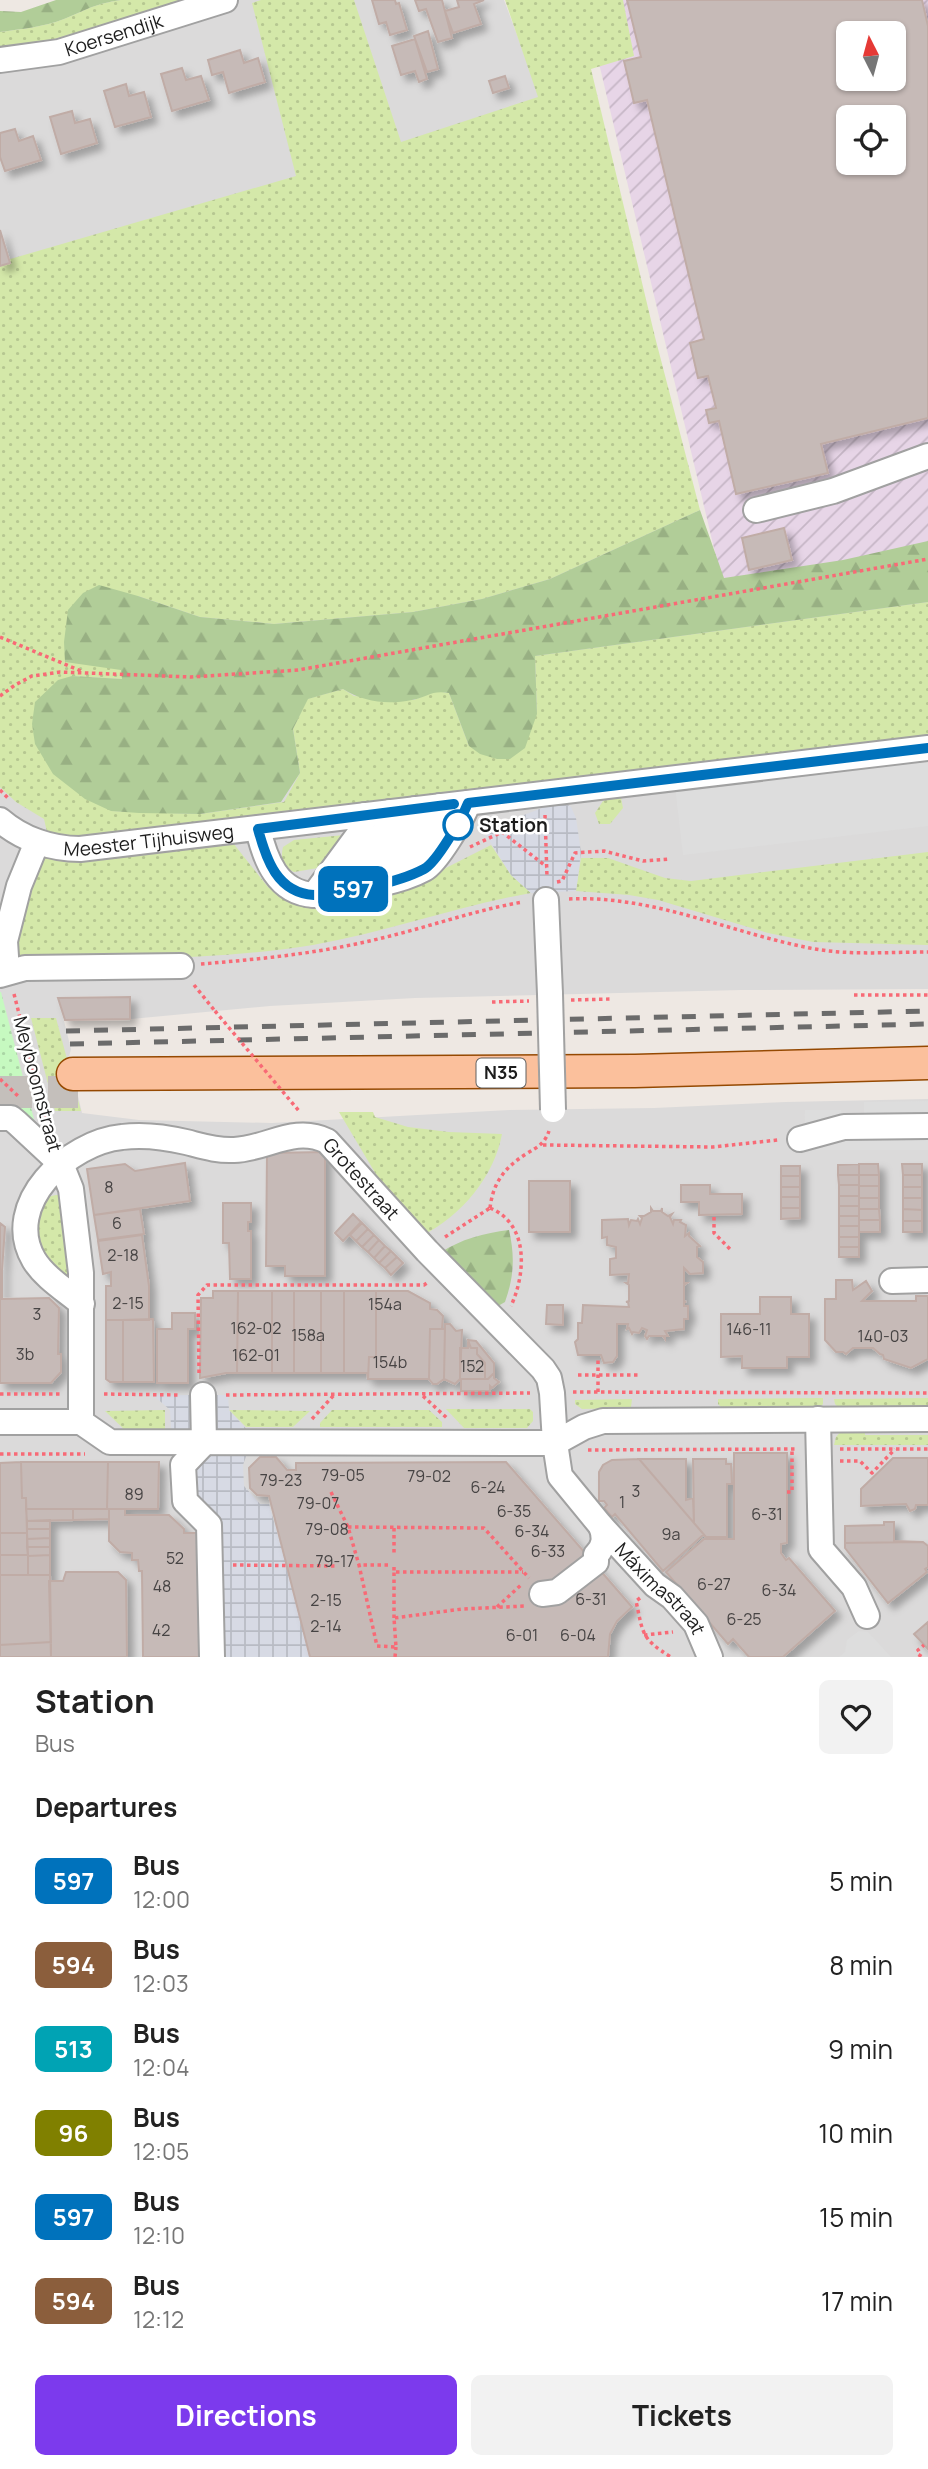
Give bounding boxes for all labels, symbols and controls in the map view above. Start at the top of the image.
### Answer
street label: Koersendijk [62,7,167,62]
north arrow [836,21,906,91]
map controls [836,21,906,175]
button: locate [836,105,906,175]
marker: Station [443,810,473,840]
place label: Station [479,812,548,838]
street label: Meester Tijhuisweg [63,818,235,862]
line badge: 597 [313,866,393,912]
text: 597 [332,872,374,905]
street label: Meyboomstraat [7,1013,69,1155]
road number: N35 [476,1058,526,1088]
street label: Grotestraat [317,1132,405,1226]
house number: 8 [104,1176,114,1198]
house number: 6 [112,1212,122,1234]
house number: 2-18 [107,1244,139,1266]
house number: 2-15 [112,1292,144,1314]
house number: 154a [368,1293,402,1315]
house number: 3 [33,1303,41,1325]
house number: 162-02 [231,1317,281,1339]
house number: 146-11 [727,1318,771,1340]
house number: 158a [291,1324,325,1346]
house number: 140-03 [858,1325,908,1347]
house number: 3b [16,1343,34,1365]
house number: 162-01 [232,1344,280,1366]
house number: 154b [373,1351,407,1373]
house number: 152 [460,1355,484,1377]
house number: 79-05 [321,1464,365,1486]
house number: 79-02 [407,1465,451,1487]
house number: 79-23 [260,1469,302,1491]
house number: 6-24 [471,1476,505,1498]
house number: 3 [632,1480,640,1502]
house number: 89 [124,1483,144,1505]
house number: 1 [619,1491,625,1513]
house number: 79-07 [297,1492,339,1514]
house number: 6-35 [497,1500,531,1522]
house number: 6-31 [751,1503,783,1525]
house number: 79-08 [305,1518,349,1540]
house number: 6-34 [515,1520,549,1542]
house number: 9a [662,1523,680,1545]
street label: Máximastraat [609,1537,712,1638]
house number: 6-33 [531,1540,565,1562]
house number: 52 [166,1547,184,1569]
house number: 79-17 [316,1550,354,1572]
house number: 6-27 [697,1573,731,1595]
house number: 48 [153,1575,171,1597]
house number: 6-34 [762,1579,796,1601]
house number: 6-31 [575,1588,607,1610]
house number: 2-15 [310,1589,342,1611]
house number: 6-25 [726,1608,762,1630]
house number: 2-14 [310,1615,342,1637]
house number: 42 [152,1619,170,1641]
house number: 6-01 [506,1624,538,1646]
house number: 6-04 [560,1624,596,1646]
text: Station [35,1678,155,1723]
button: heart [819,1680,893,1754]
text: Bus [35,1727,75,1759]
text: Departures [35,1789,177,1825]
text: Bus [133,1847,180,1883]
text: 5 min [829,1863,893,1899]
text: 597 [53,1864,94,1897]
text: 12:00 [133,1883,190,1915]
text: Bus [133,1931,180,1967]
text: 8 min [829,1947,893,1983]
text: 594 [52,1948,95,1981]
text: 12:03 [133,1967,189,1999]
text: Bus [133,2015,180,2051]
text: 9 min [828,2031,893,2067]
text: 513 [54,2032,93,2065]
text: 12:04 [133,2051,190,2083]
text: Bus [133,2099,180,2135]
text: 10 min [818,2115,893,2151]
text: 96 [59,2116,88,2149]
text: 12:05 [133,2135,189,2167]
text: Bus [133,2183,180,2219]
text: 15 min [819,2199,893,2235]
text: 597 [53,2200,94,2233]
text: 12:10 [133,2219,185,2251]
text: Bus [133,2267,180,2303]
text: 17 min [821,2283,893,2319]
text: 594 [52,2284,95,2317]
text: 12:12 [133,2303,184,2335]
button: Directions [35,2375,457,2455]
button: Tickets [471,2375,893,2455]

